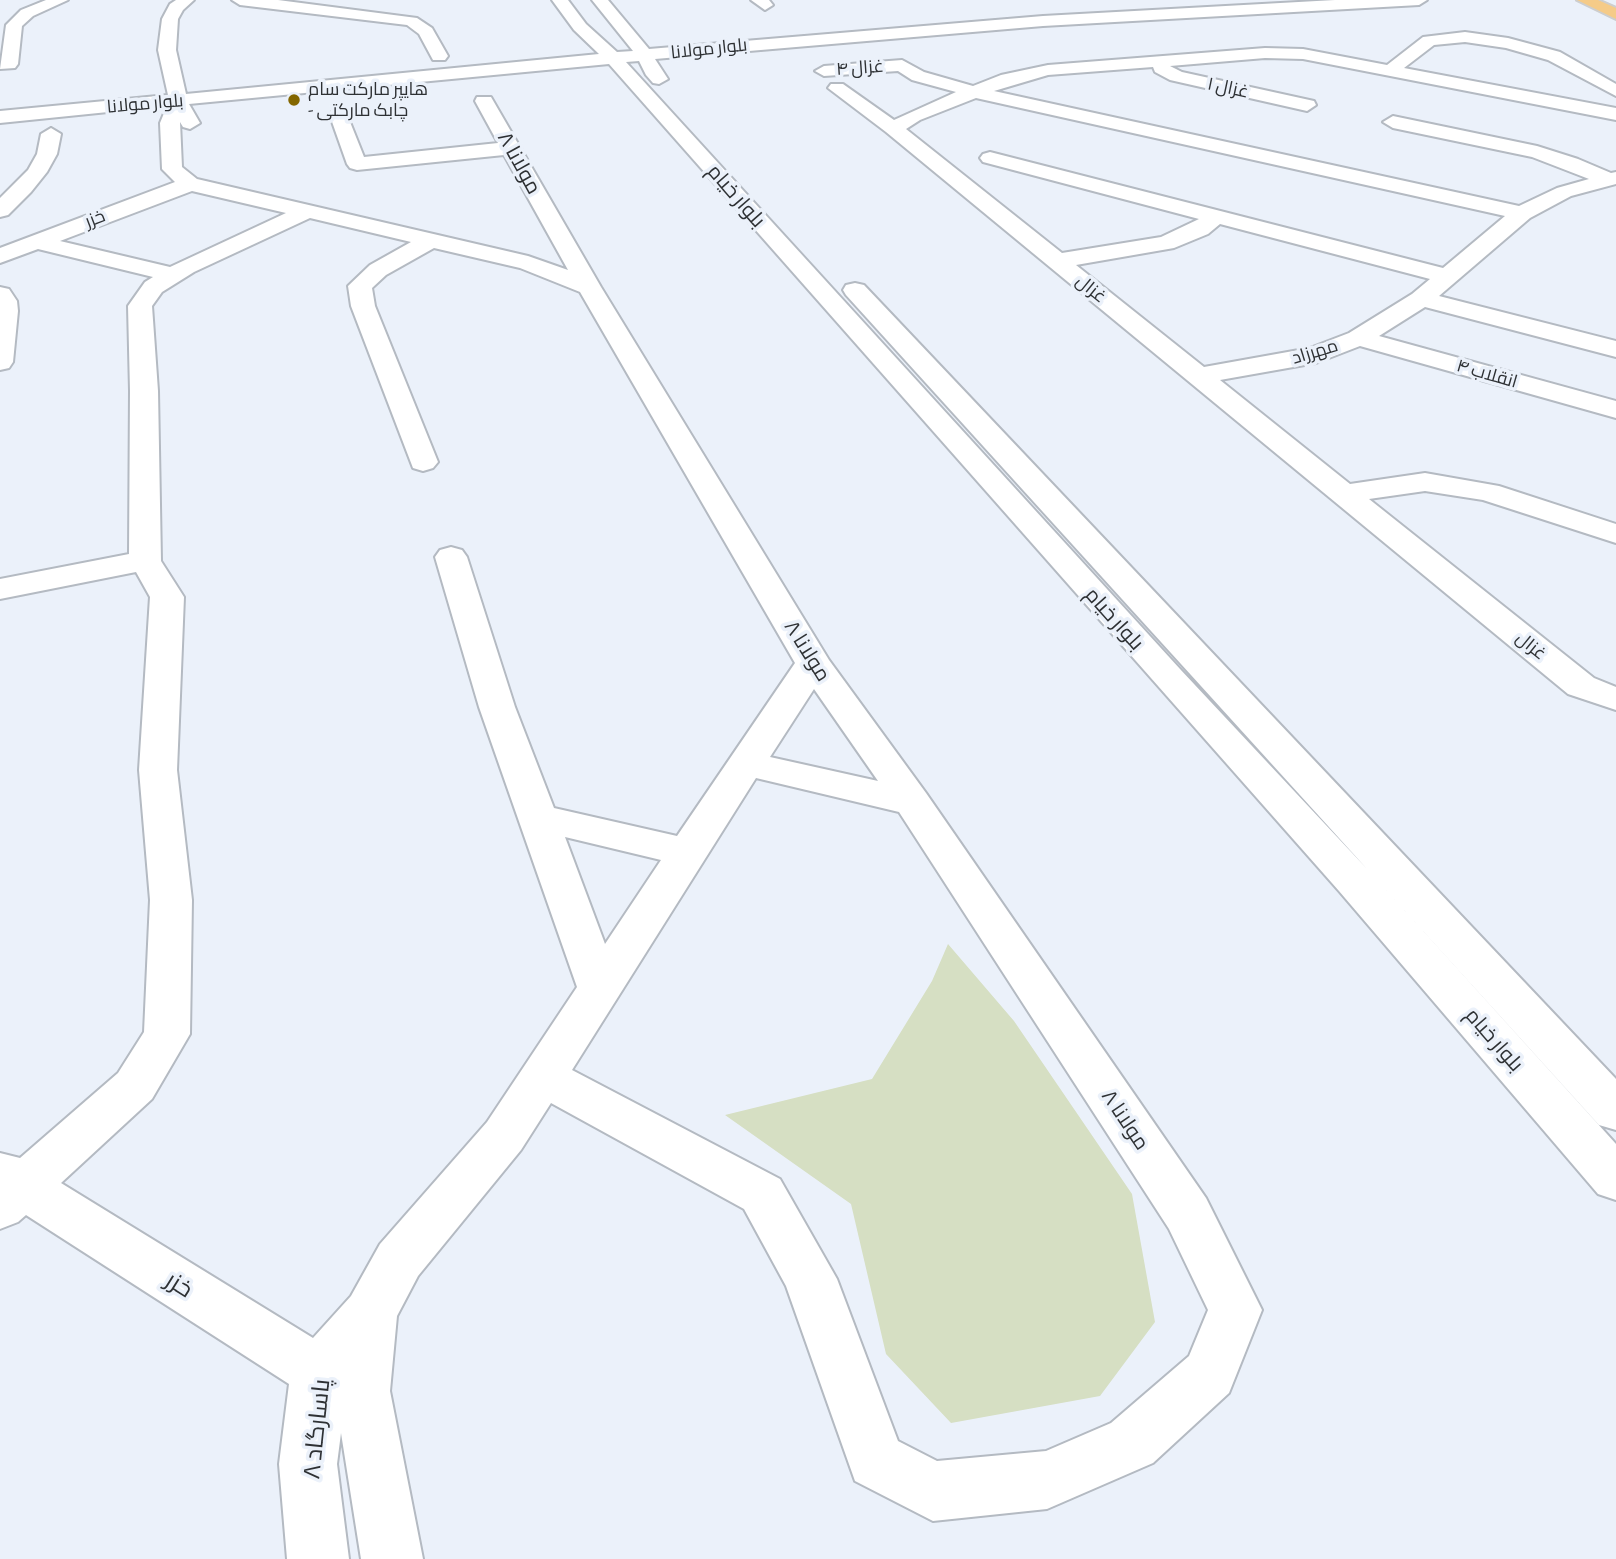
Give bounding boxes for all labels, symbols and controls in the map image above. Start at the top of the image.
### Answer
street label: بلوار مولانا [670,34,748,64]
street label: غزال ۴ [835,56,885,80]
street label: غزال ۱ [1205,73,1251,103]
place label: هایپر مارکت سام - چابک مارکتی [308,79,428,122]
street label: بلوار مولانا [106,90,184,118]
marker: هایپر مارکت سام - چابک مارکتی [286,92,302,108]
street label: مولانا ۸ [492,127,546,199]
street label: بلوار خیام [702,159,770,233]
street label: خزر [82,205,108,233]
street label: غزال [1071,270,1111,308]
street label: مهرزاد [1289,335,1341,369]
street label: انقلاب ۴ [1454,355,1520,393]
street label: بلوار خیام [1079,582,1149,656]
street label: مولانا ۸ [778,616,836,686]
street label: غزال [1511,627,1551,665]
street label: بلوار خیام [1460,1003,1528,1077]
street label: مولانا ۸ [1096,1085,1154,1155]
street label: خزر [160,1266,198,1304]
street label: پاسارگاد ۸ [297,1378,337,1480]

